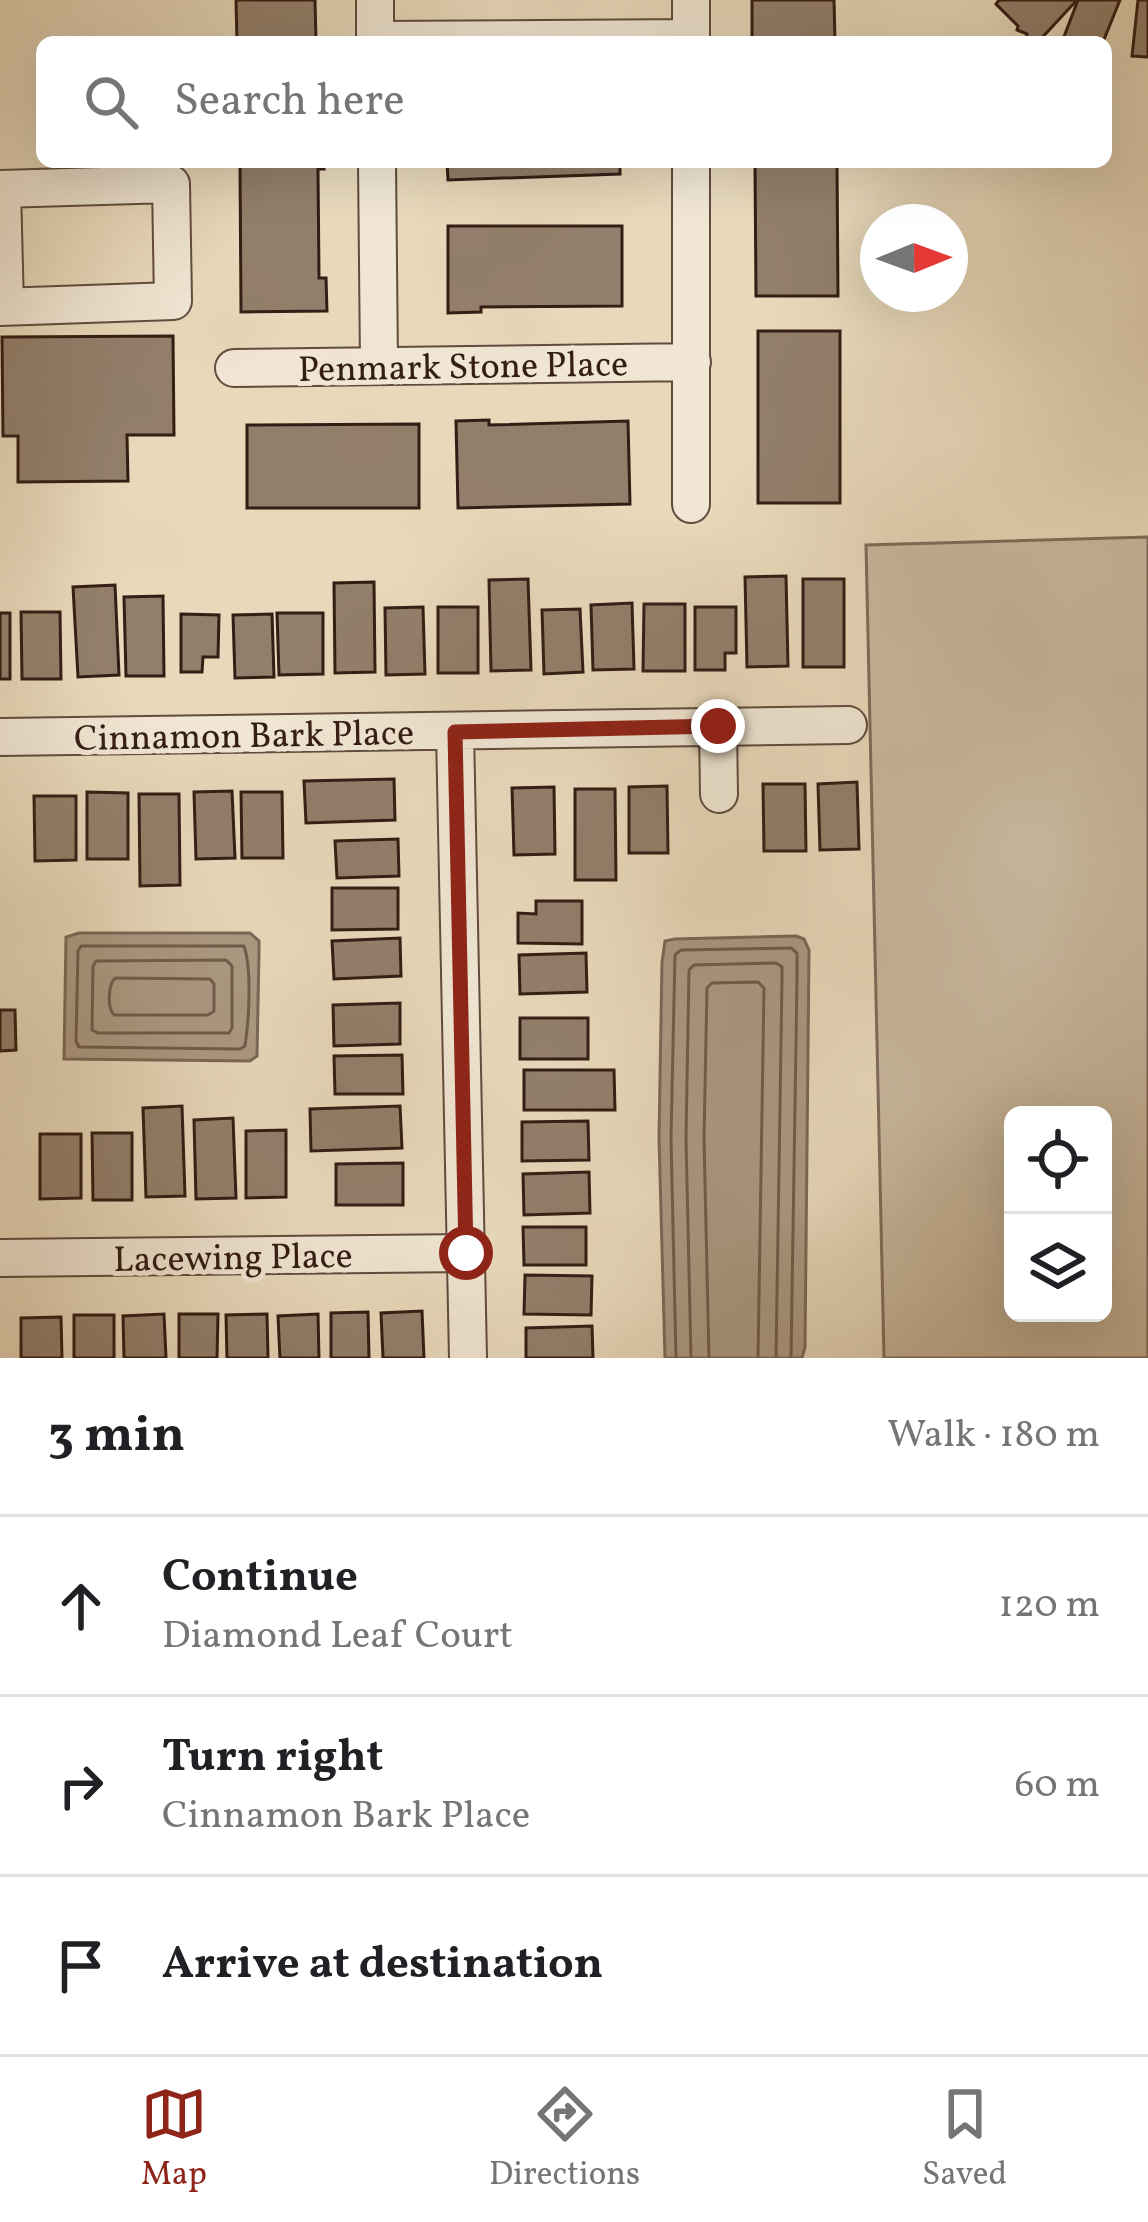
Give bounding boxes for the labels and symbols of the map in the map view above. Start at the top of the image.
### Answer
north arrow [860,204,968,312]
street label: Penmark Stone Place [298,341,629,397]
route end [691,699,745,753]
street label: Cinnamon Bark Place [74,710,414,766]
route start [439,1226,493,1280]
street label: Lacewing Place [113,1233,353,1287]

